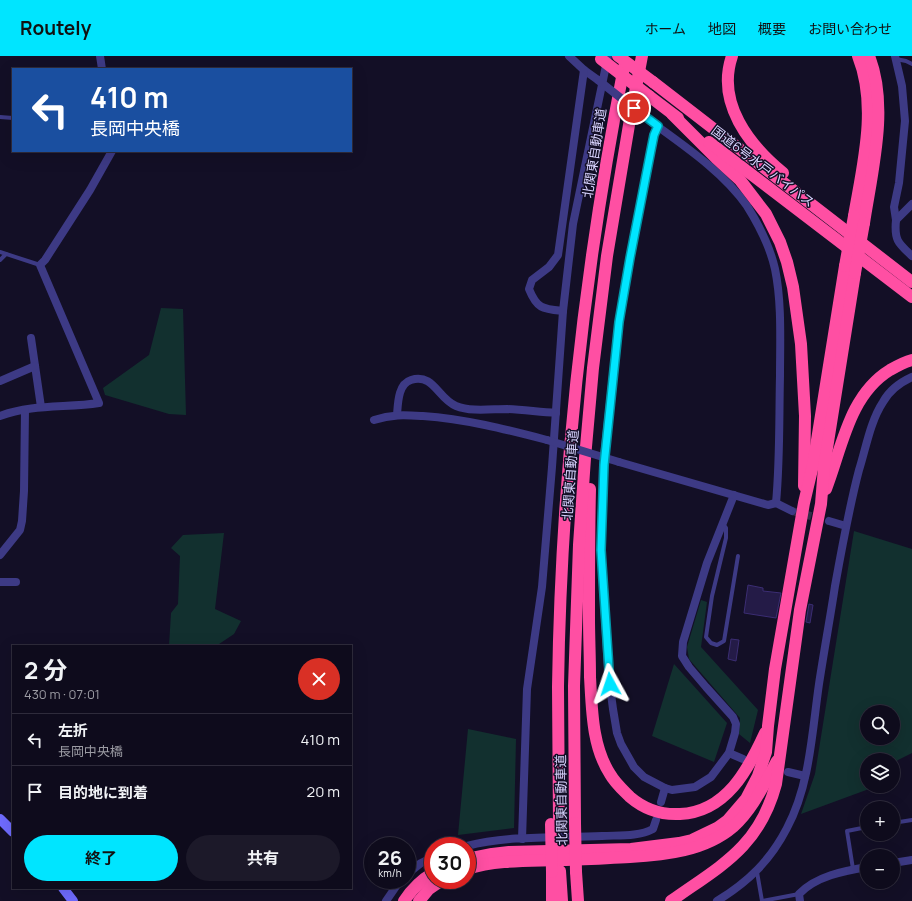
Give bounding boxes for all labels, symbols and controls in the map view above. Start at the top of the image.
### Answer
text: Routely [20,15,91,41]
text: ホーム [644,19,686,38]
text: 地図 [708,19,736,38]
text: 概要 [758,19,786,38]
text: お問い合わせ [808,19,892,38]
text: 410 m [90,78,169,116]
icon: left [24,84,76,136]
pin [617,91,651,125]
icon: arrive [623,97,645,119]
street label: 北関東自動車道 [578,107,610,199]
text: 長岡中央橋 [90,116,180,140]
street label: 国道6号水戸バイパス [708,121,818,211]
street label: 北関東自動車道 [558,429,582,521]
text: 2 分 [24,653,67,686]
button: close [298,658,340,700]
position arrow [589,663,631,705]
text: 430 m · 07:01 [24,685,100,703]
map controls [860,705,900,889]
button: search [860,705,900,745]
text: 左折 [58,720,88,741]
icon: left [24,729,46,751]
text: 410 m [300,729,340,750]
text: 長岡中央橋 [58,742,123,760]
button: layers [860,753,900,793]
street label: 北関東自動車道 [551,754,571,846]
icon: arrive [24,781,46,803]
text: 20 m [307,781,340,802]
text: 目的地に到着 [58,782,148,803]
button: + [860,801,900,841]
button: 終了 [24,835,178,881]
button: 共有 [186,835,340,881]
speed limit sign: 30 [424,837,476,889]
text: 26 [378,844,402,871]
button: − [860,849,900,889]
text: km/h [378,866,402,880]

